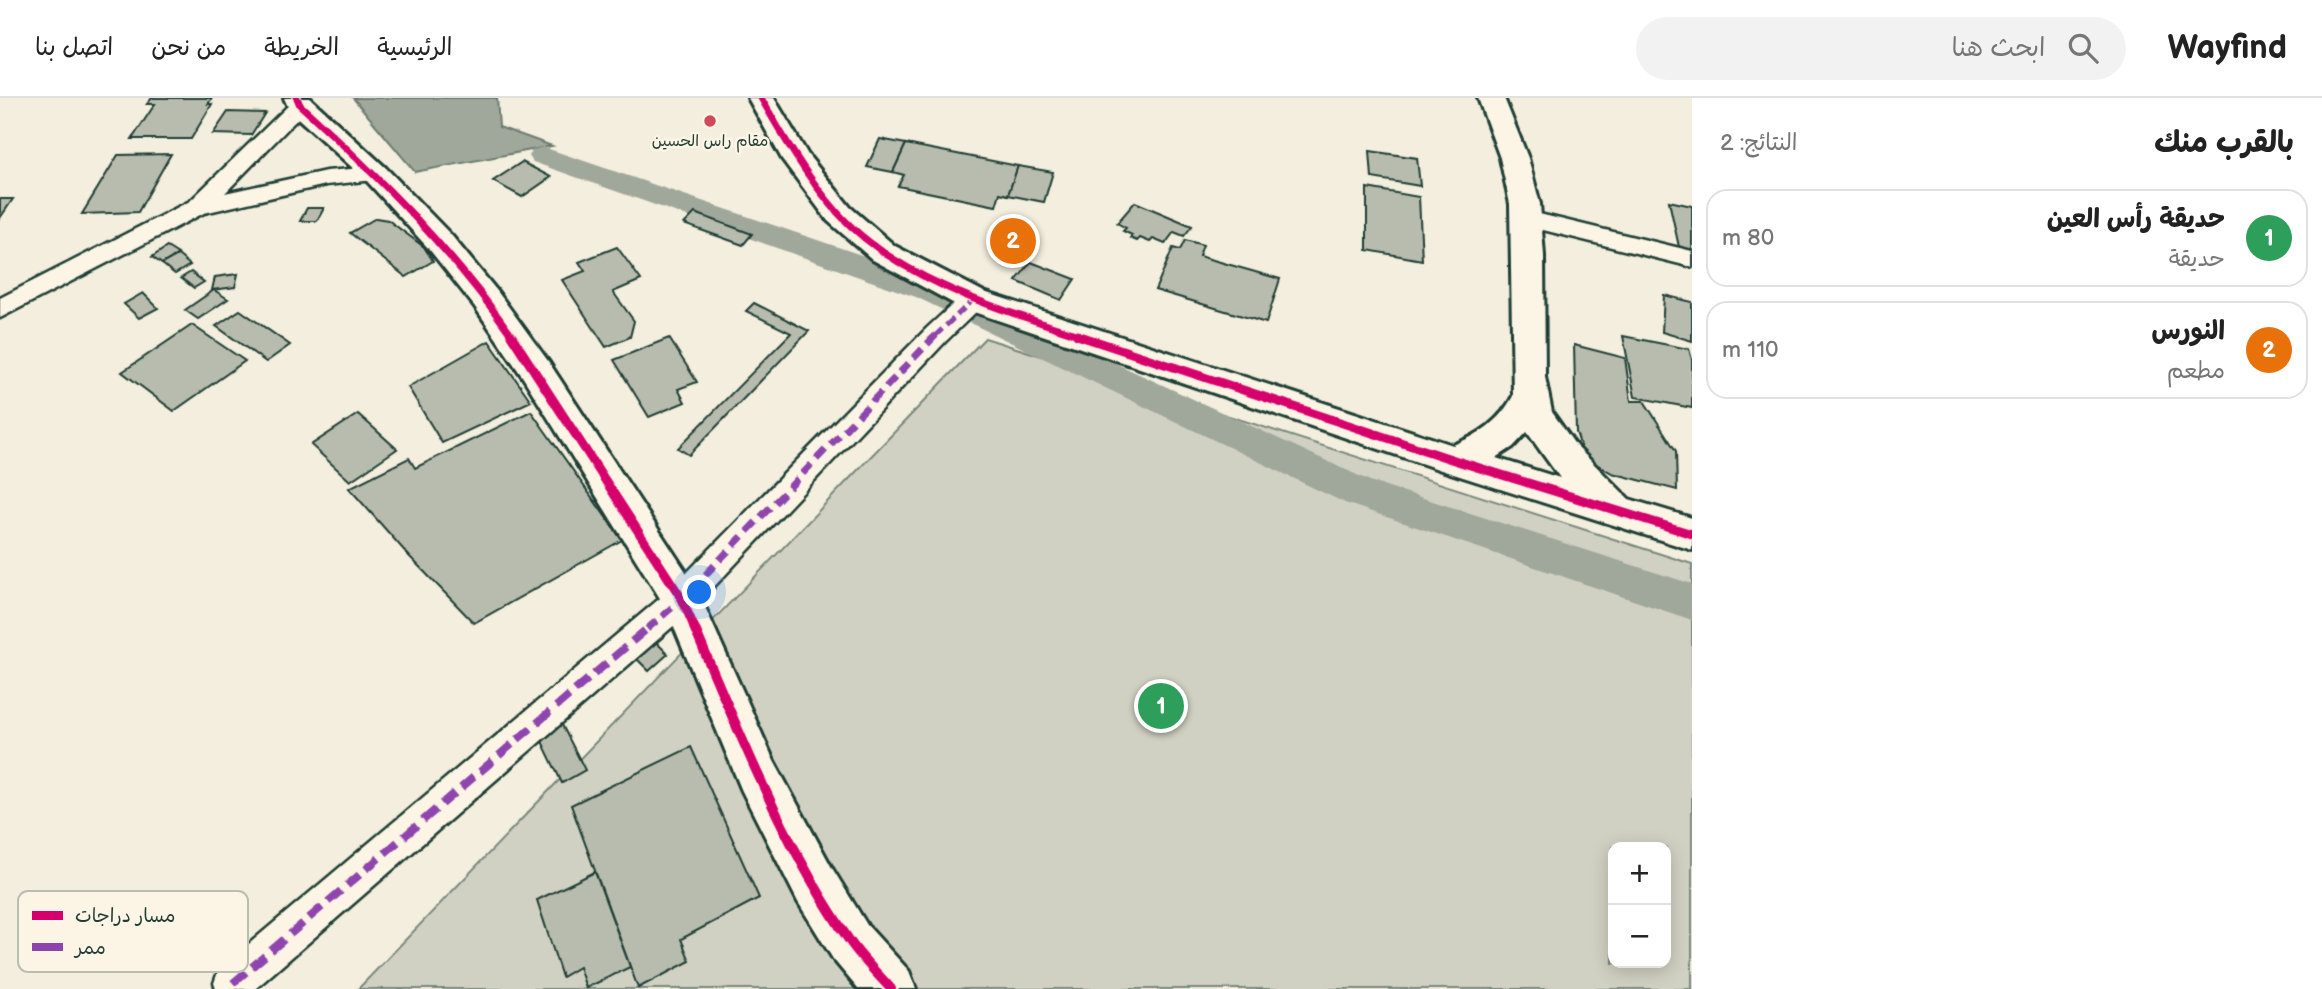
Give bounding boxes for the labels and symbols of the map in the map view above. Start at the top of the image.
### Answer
marker: مقام راس الحسين [702,113,718,129]
place label: مقام راس الحسين [652,132,768,153]
pin: 2 [990,215,1036,267]
your location [682,575,716,609]
pin: 1 [1138,680,1184,732]
legend [18,891,248,972]
text: مسار دراجات [75,905,176,928]
text: ممر [73,937,106,960]

